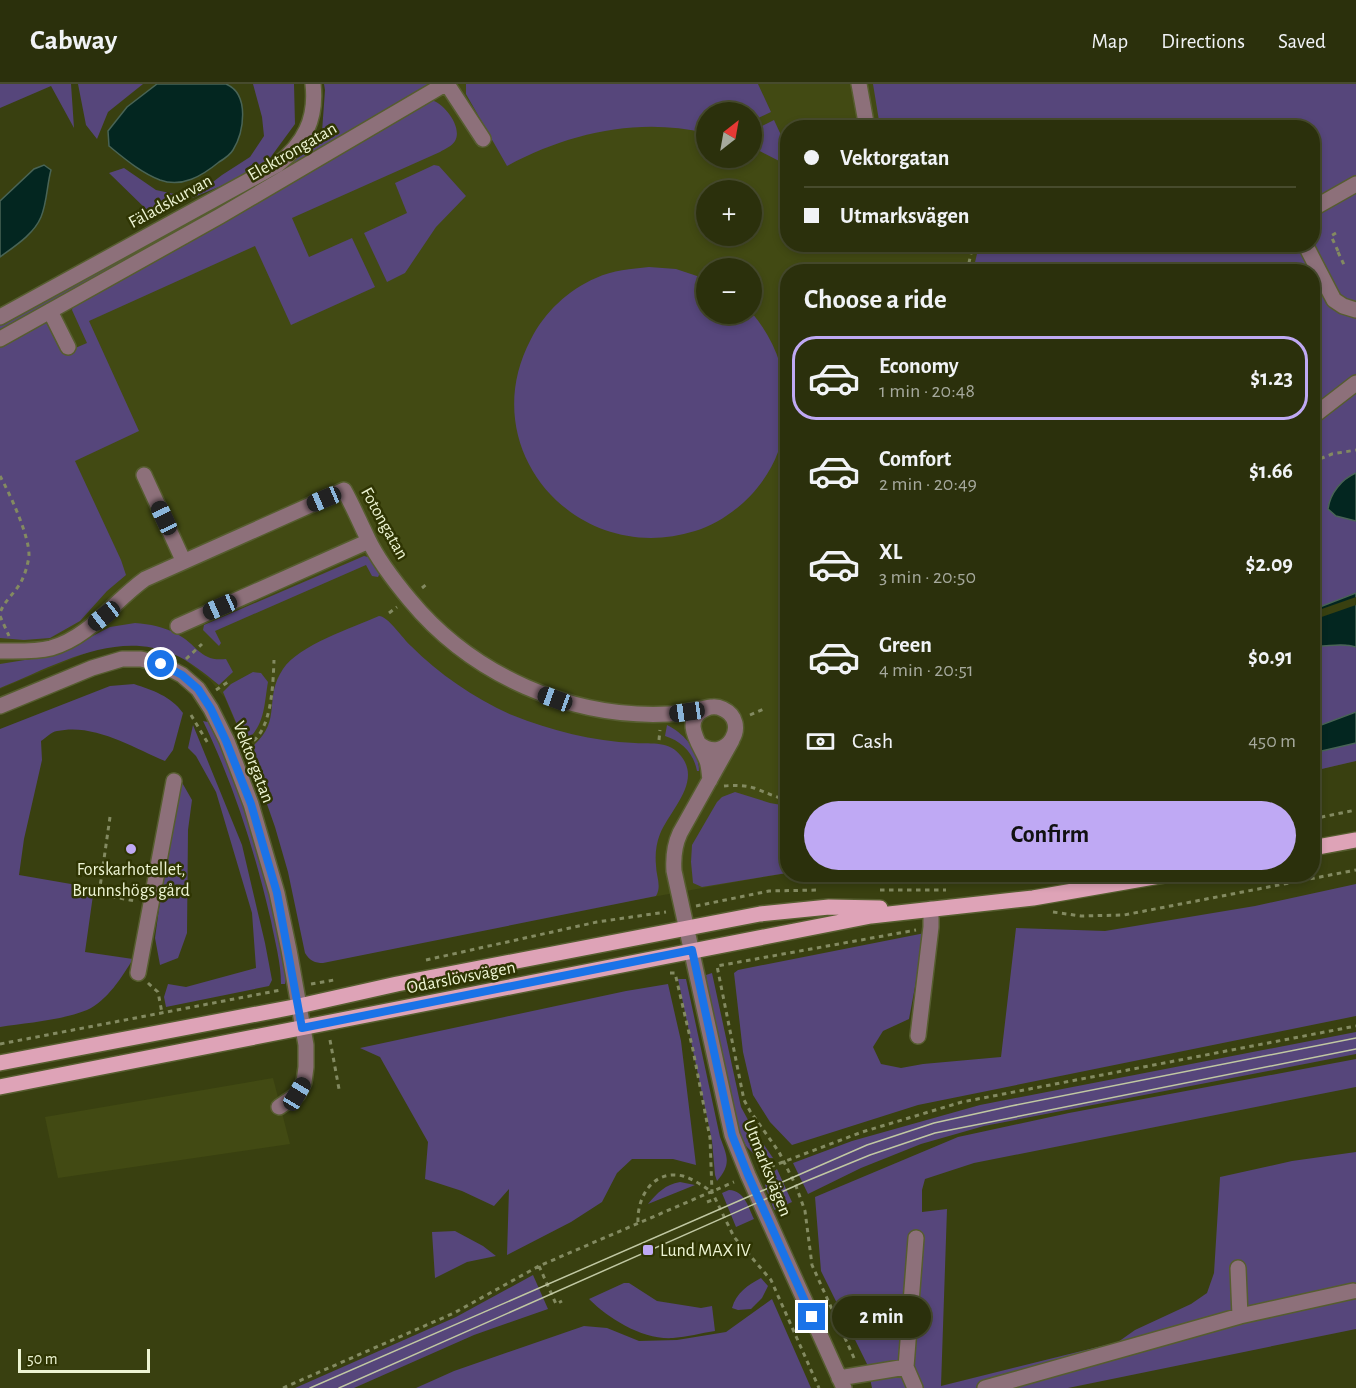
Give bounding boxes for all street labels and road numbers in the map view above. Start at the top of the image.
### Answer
street label: Elektrongatan [245,119,340,184]
street label: Fäladskurvan [126,172,215,232]
street label: Fotongatan [357,484,411,563]
street label: Vektorgatan [229,719,277,806]
street label: Odarslövsvägen [405,959,517,997]
street label: Utmarksvägen [740,1118,795,1219]

